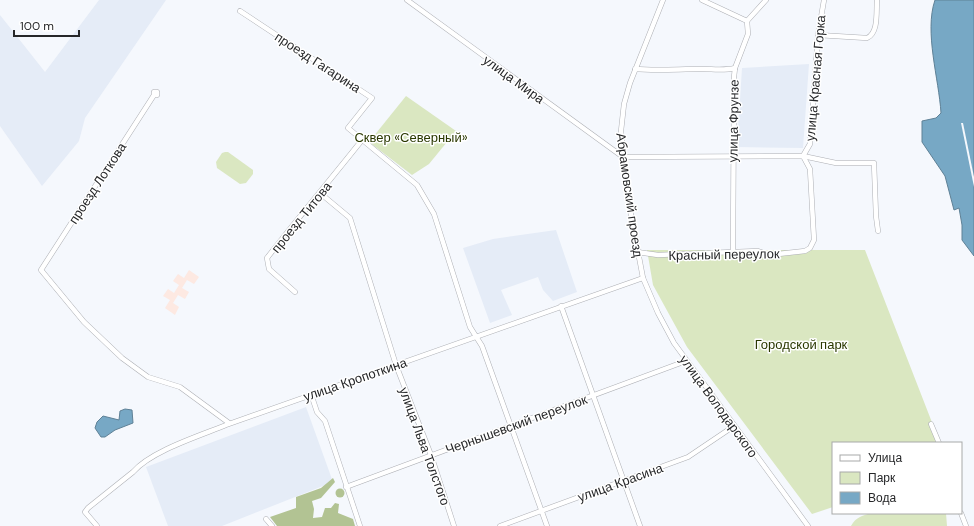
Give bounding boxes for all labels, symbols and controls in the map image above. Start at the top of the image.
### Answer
scale bar [14,12,79,38]
street label: улица Красная Горка [802,14,830,142]
text: 100 m [20,18,54,34]
street label: проезд Гагарина [271,28,365,97]
street label: улица Мира [480,51,548,108]
street label: улица Фрунзе [724,79,743,163]
park label: Сквер «Северный» [354,129,468,146]
street label: Абрамовский проезд [612,132,647,259]
street label: проезд Лоткова [65,139,130,227]
street label: проезд Титова [267,178,336,256]
street label: Красный переулок [668,245,780,264]
park label: Городской парк [755,336,848,353]
street label: улица Володарского [676,352,762,461]
street label: улица Кропоткина [301,354,410,405]
street label: улица Льва Толстого [395,385,454,508]
street label: Чернышевский переулок [443,391,590,458]
legend [832,442,962,514]
text: Улица [868,450,902,466]
street label: улица Красина [575,459,666,506]
text: Парк [868,470,896,486]
text: Вода [868,490,896,506]

